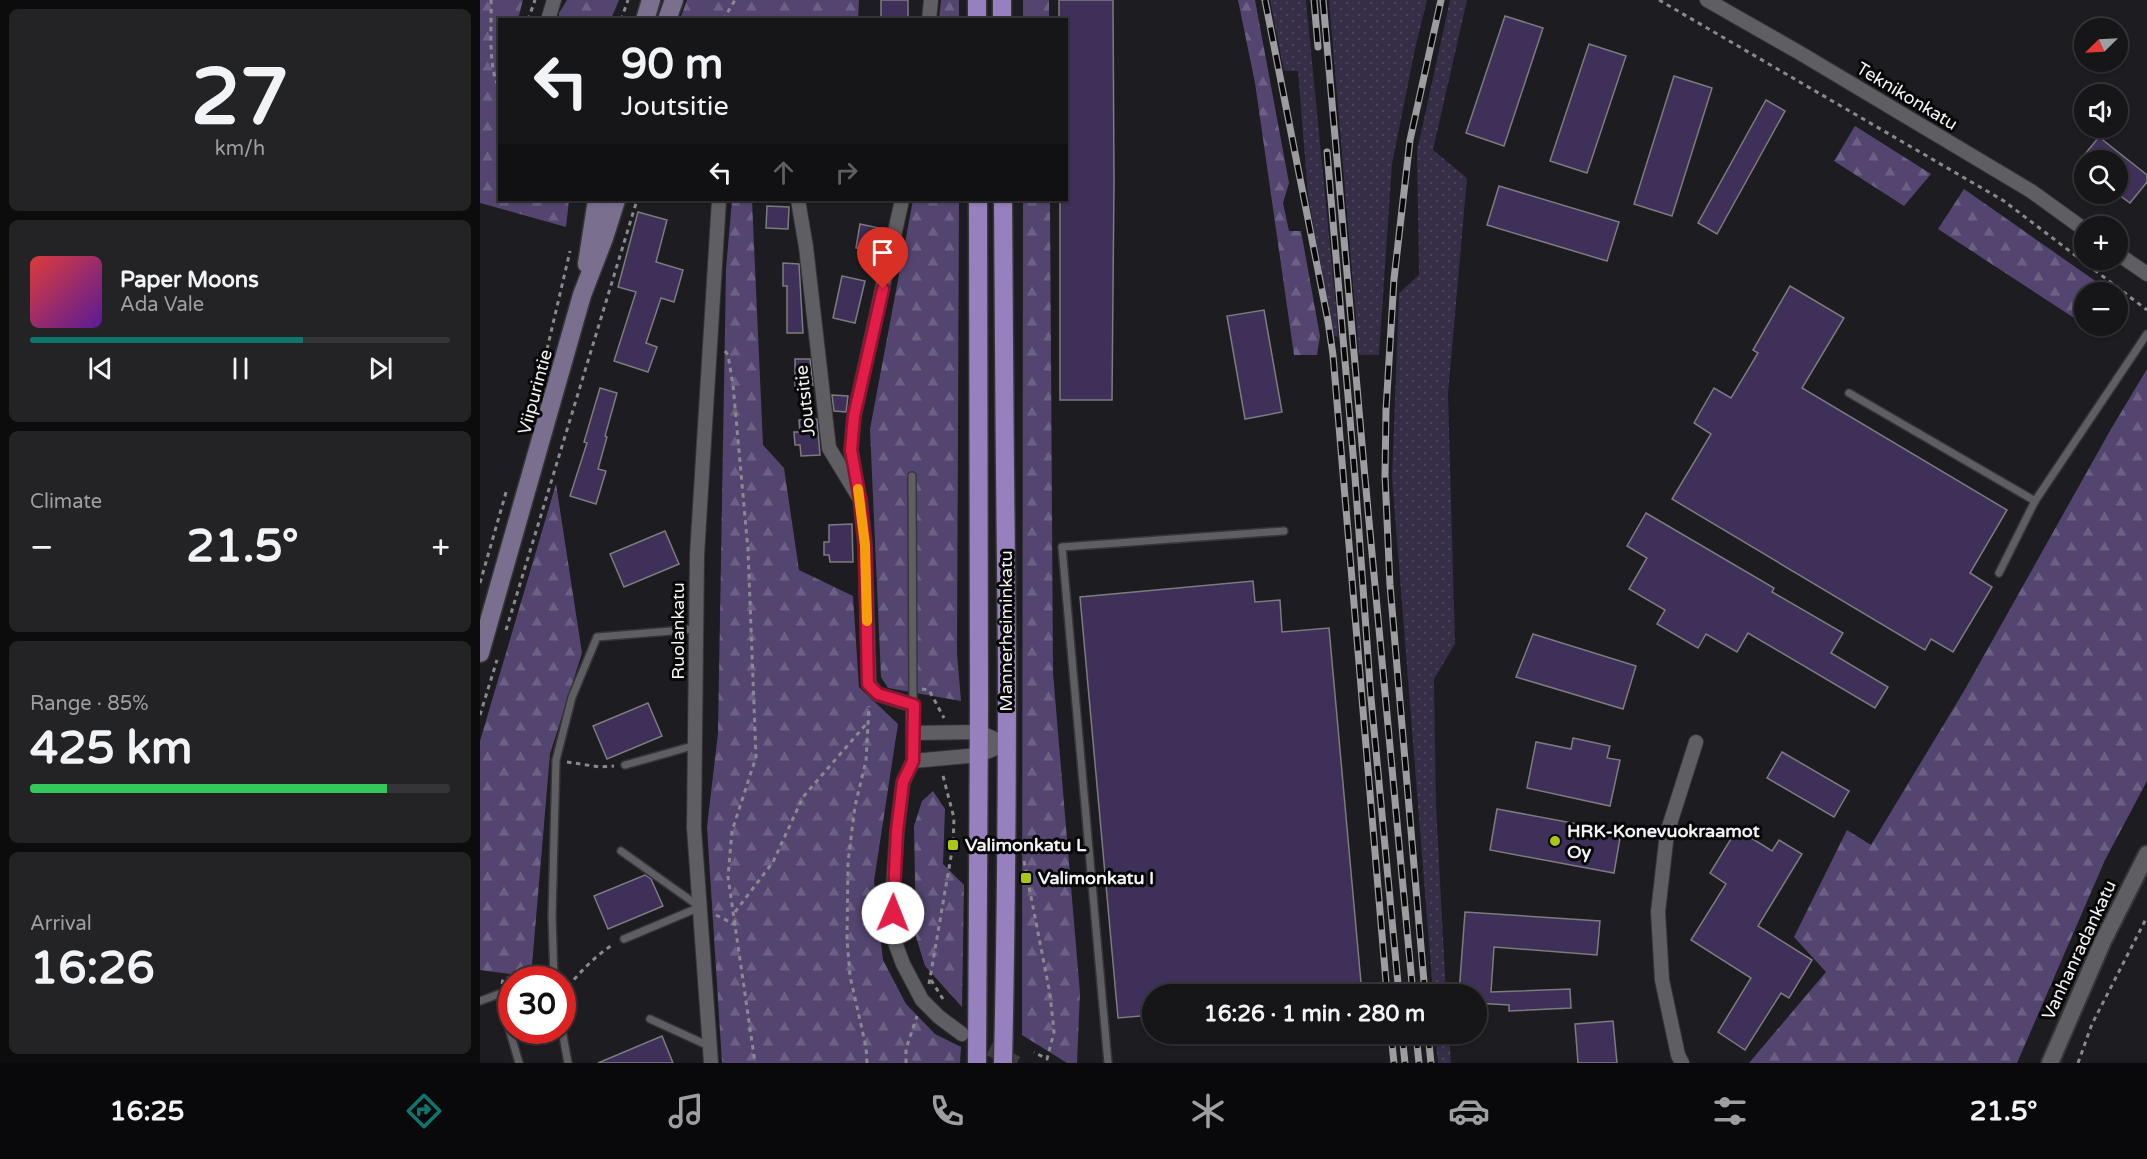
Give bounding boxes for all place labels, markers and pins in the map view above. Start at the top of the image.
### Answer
pin [857,227,908,289]
place label: HRK-Konevuokraamot Oy [1567,820,1760,863]
place label: Valimonkatu L [965,834,1087,856]
marker: HRK-Konevuokraamot Oy [1548,834,1562,848]
marker: Valimonkatu L [946,838,960,852]
place label: Valimonkatu I [1038,867,1154,889]
marker: Valimonkatu I [1019,871,1033,885]

